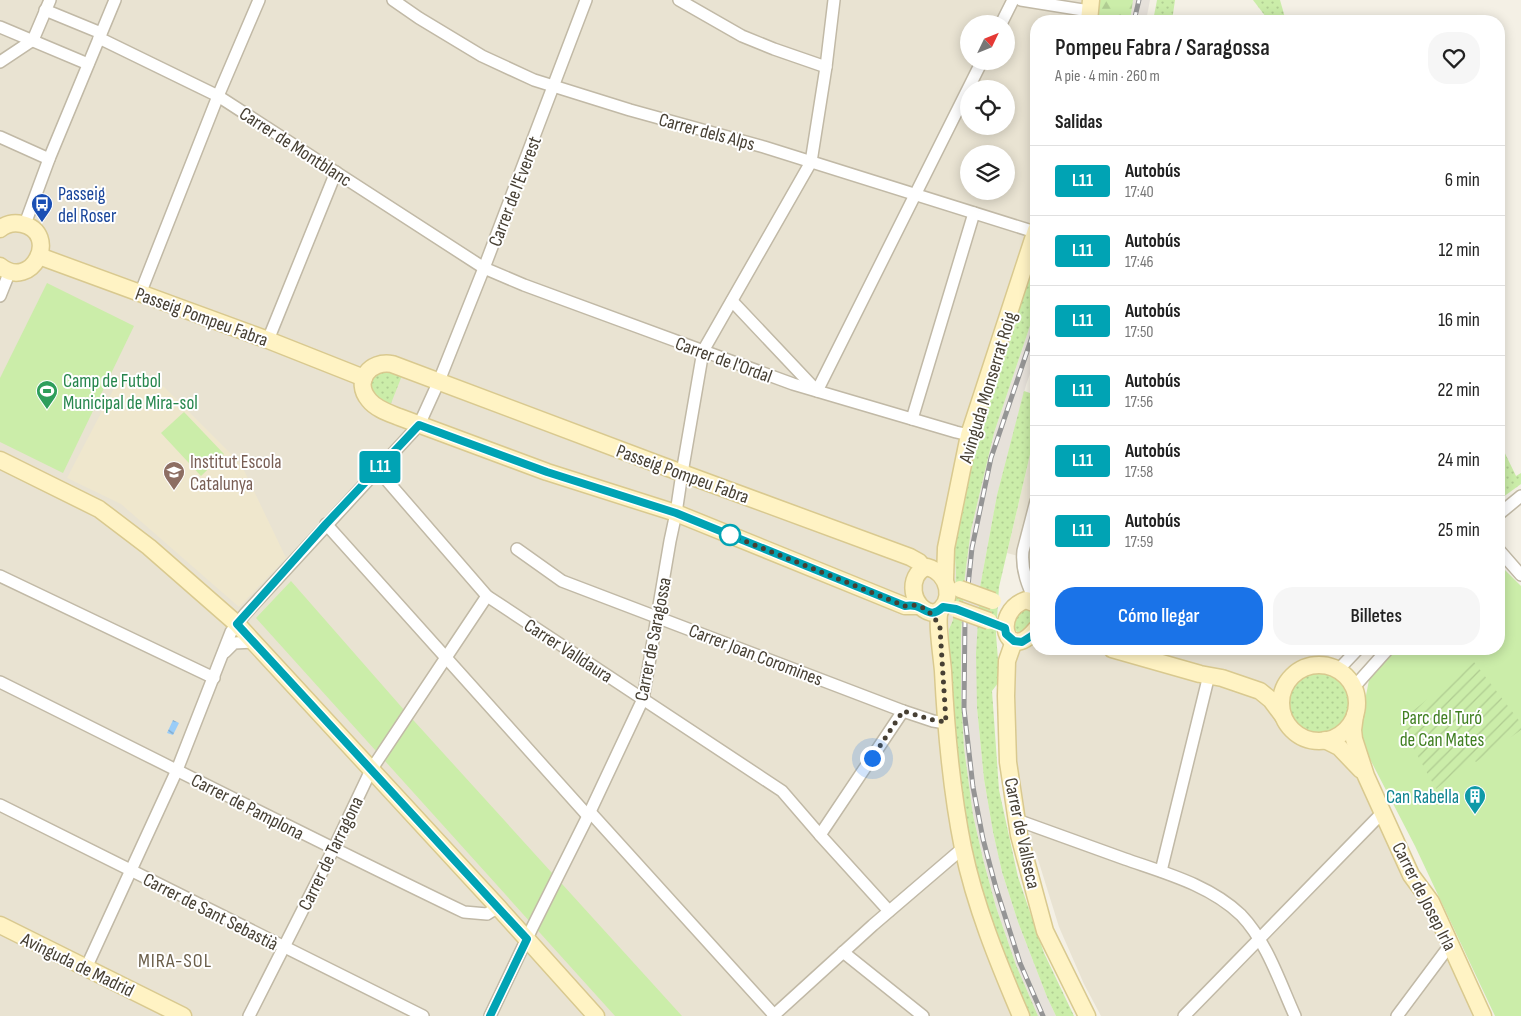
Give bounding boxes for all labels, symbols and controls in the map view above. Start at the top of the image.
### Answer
north arrow [960,15,1015,70]
map controls [960,15,1015,200]
button: heart [1428,32,1480,84]
text: Pompeu Fabra / Saragossa [1055,33,1270,62]
text: A pie · 4 min · 260 m [1055,67,1160,86]
button: locate [960,80,1015,135]
street label: Carrer de Montblanc [235,102,356,192]
street label: Carrer dels Alps [656,109,757,156]
text: Salidas [1055,111,1103,134]
street label: Carrer de l'Everest [484,133,547,250]
button: layers [960,145,1015,200]
text: Autobús [1125,160,1181,183]
text: 6 min [1445,169,1480,192]
text: L11 [1072,170,1093,191]
place label: Passeig del Roser [58,183,117,228]
text: 17:40 [1125,183,1154,202]
bus stop icon: Passeig del Roser [30,192,54,223]
text: Autobús [1125,230,1181,253]
text: 12 min [1438,239,1480,262]
text: L11 [1072,240,1093,261]
text: 17:46 [1125,253,1154,272]
street label: Passeig Pompeu Fabra [132,283,271,352]
text: Autobús [1125,300,1181,323]
street label: Avinguda Monserrat Roig [954,309,1022,467]
text: 16 min [1438,309,1480,332]
text: L11 [1072,310,1093,331]
text: 17:50 [1125,323,1153,342]
street label: Carrer de l'Ordal [672,332,775,389]
place label: Camp de Futbol Municipal de Mira-sol [63,370,198,415]
text: Autobús [1125,370,1181,393]
sports icon: Camp de Futbol Municipal de Mira-sol [35,379,59,410]
text: 22 min [1437,379,1480,402]
text: L11 [1072,380,1093,401]
text: 17:56 [1125,393,1153,412]
street label: Passeig Pompeu Fabra [613,440,752,509]
text: Autobús [1125,440,1181,463]
text: 24 min [1437,449,1480,472]
text: L11 [1072,450,1093,471]
place label: Institut Escola Catalunya [190,451,282,496]
line badge: L11 [351,451,409,483]
text: L11 [369,456,391,477]
school or university icon: Institut Escola Catalunya [162,460,186,491]
text: 17:58 [1125,463,1153,482]
text: Autobús [1125,510,1181,533]
text: 25 min [1438,519,1480,542]
text: L11 [1072,520,1093,541]
unlabelled marker [719,524,741,546]
text: 17:59 [1125,533,1153,552]
street label: Carrer de Saragossa [630,576,677,703]
button: Cómo llegar [1055,587,1263,645]
button: Billetes [1273,587,1480,645]
street label: Carrer Valldaura [520,614,617,688]
street label: Carrer Joan Coromines [685,619,826,692]
park label: Parc del Turó de Can Mates [1400,707,1484,752]
your location [860,746,885,771]
street label: Carrer de Pamplona [187,769,308,846]
street label: Carrer de Vallseca [999,776,1045,891]
building icon: Can Rabella [1463,784,1487,815]
place label: Can Rabella [1386,786,1459,809]
street label: Carrer de Tarragona [294,793,369,914]
street label: Carrer de Josep Irla [1386,839,1461,955]
street label: Carrer de Sant Sebastià [139,868,282,956]
street label: Avinguda de Madrid [16,928,138,1003]
district label: MIRA-SOL [138,949,212,973]

